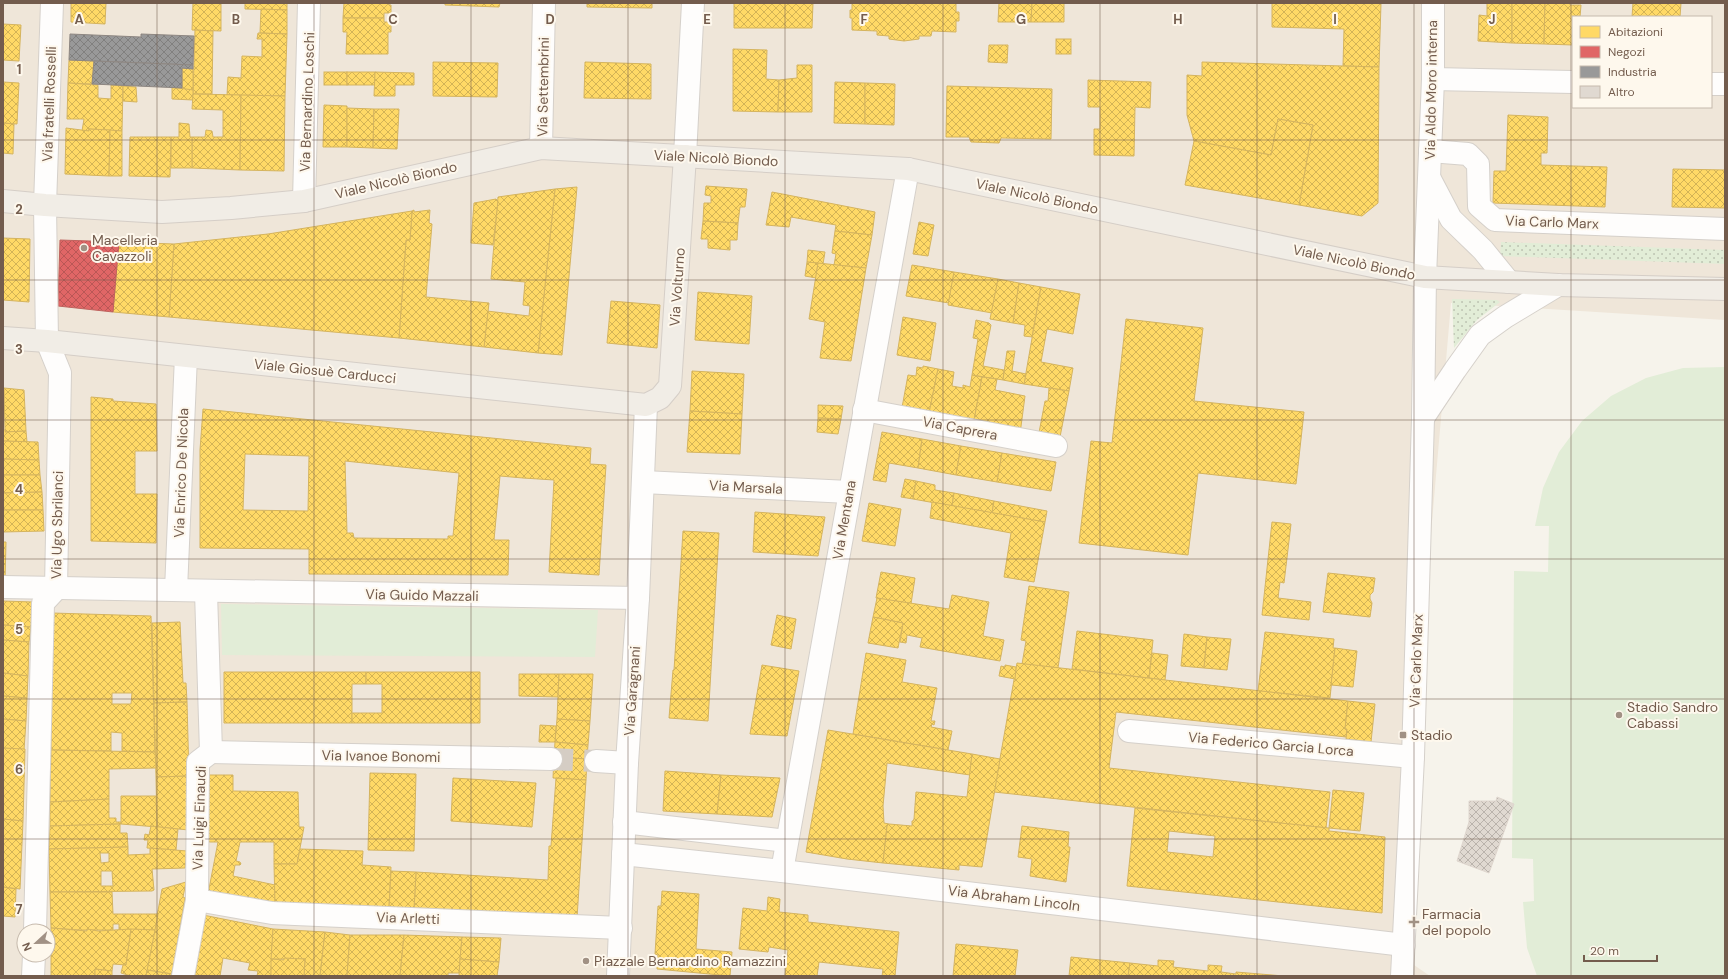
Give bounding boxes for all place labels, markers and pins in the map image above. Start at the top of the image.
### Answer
place label: Macelleria Cavazzoli [92,231,158,265]
marker: Macelleria Cavazzoli [79,243,89,253]
place label: Stadio Sandro Cabassi [1627,698,1718,732]
marker: Stadio Sandro Cabassi [1614,710,1624,720]
place label: Stadio [1411,726,1453,744]
marker: Stadio [1398,730,1408,740]
place label: Farmacia del popolo [1422,905,1491,939]
marker: Farmacia del popolo [1409,917,1419,927]
place label: Piazzale Bernardino Ramazzini [594,952,786,970]
marker: Piazzale Bernardino Ramazzini [581,956,591,966]

